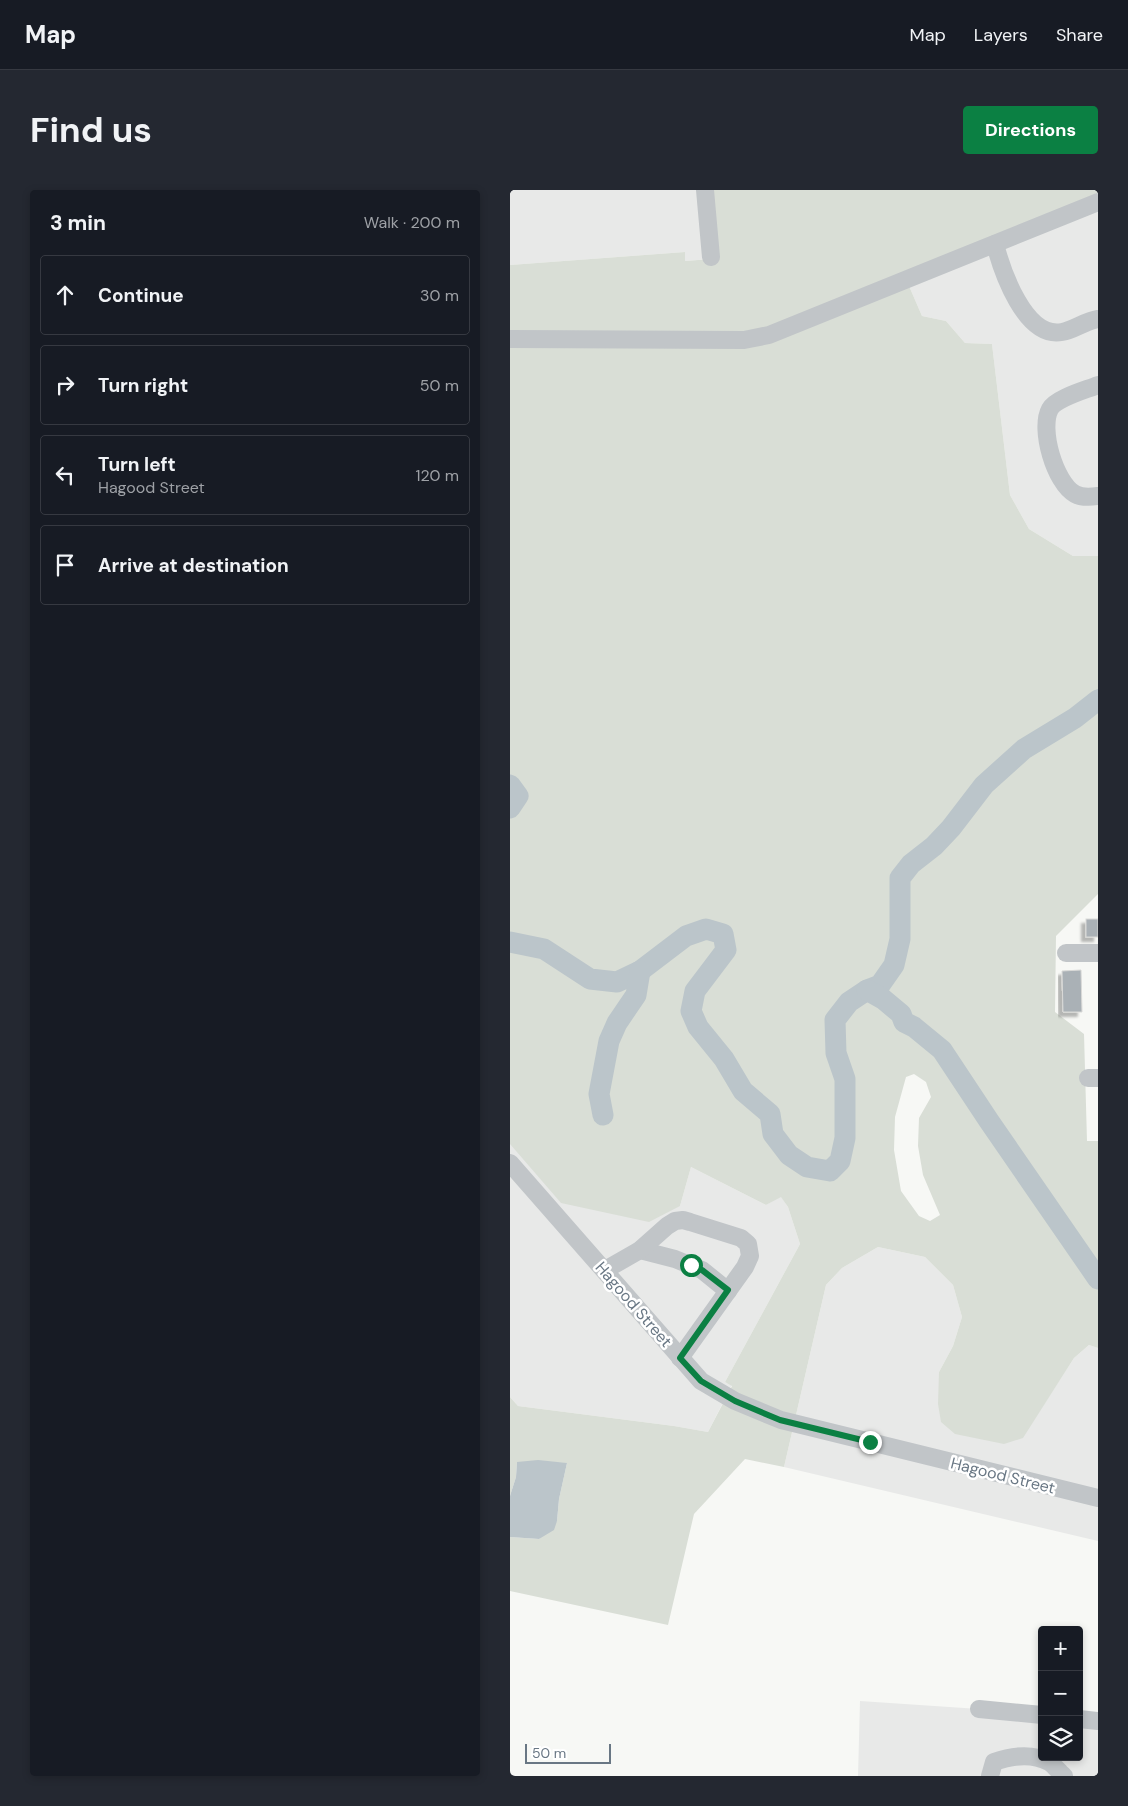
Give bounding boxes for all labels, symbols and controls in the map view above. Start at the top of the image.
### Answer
text: Map [25,19,76,50]
text: Map [910,23,946,47]
text: Layers [974,23,1028,47]
text: Share [1056,23,1103,47]
button: Directions [963,106,1098,154]
text: Find us [30,107,152,153]
text: 3 min [50,209,106,237]
text: Walk · 200 m [364,212,460,233]
icon: ahead [51,281,79,309]
text: Continue [98,283,184,308]
text: 30 m [420,285,459,306]
icon: right [51,371,79,399]
text: Turn right [98,373,188,398]
text: 50 m [420,375,459,396]
text: Turn left [98,452,176,477]
icon: left [51,461,79,489]
text: 120 m [415,465,459,486]
text: Hagood Street [98,477,205,498]
icon: arrive [51,551,79,579]
text: Arrive at destination [98,553,289,578]
route start [680,1254,703,1277]
street label: Hagood Street [591,1257,677,1352]
route end [859,1431,882,1454]
street label: Hagood Street [949,1452,1057,1499]
map controls [1038,1626,1083,1761]
button: + [1038,1626,1083,1671]
button: − [1038,1671,1083,1716]
button: layers [1038,1716,1083,1761]
scale bar [525,1741,611,1764]
text: 50 m [532,1744,566,1762]

